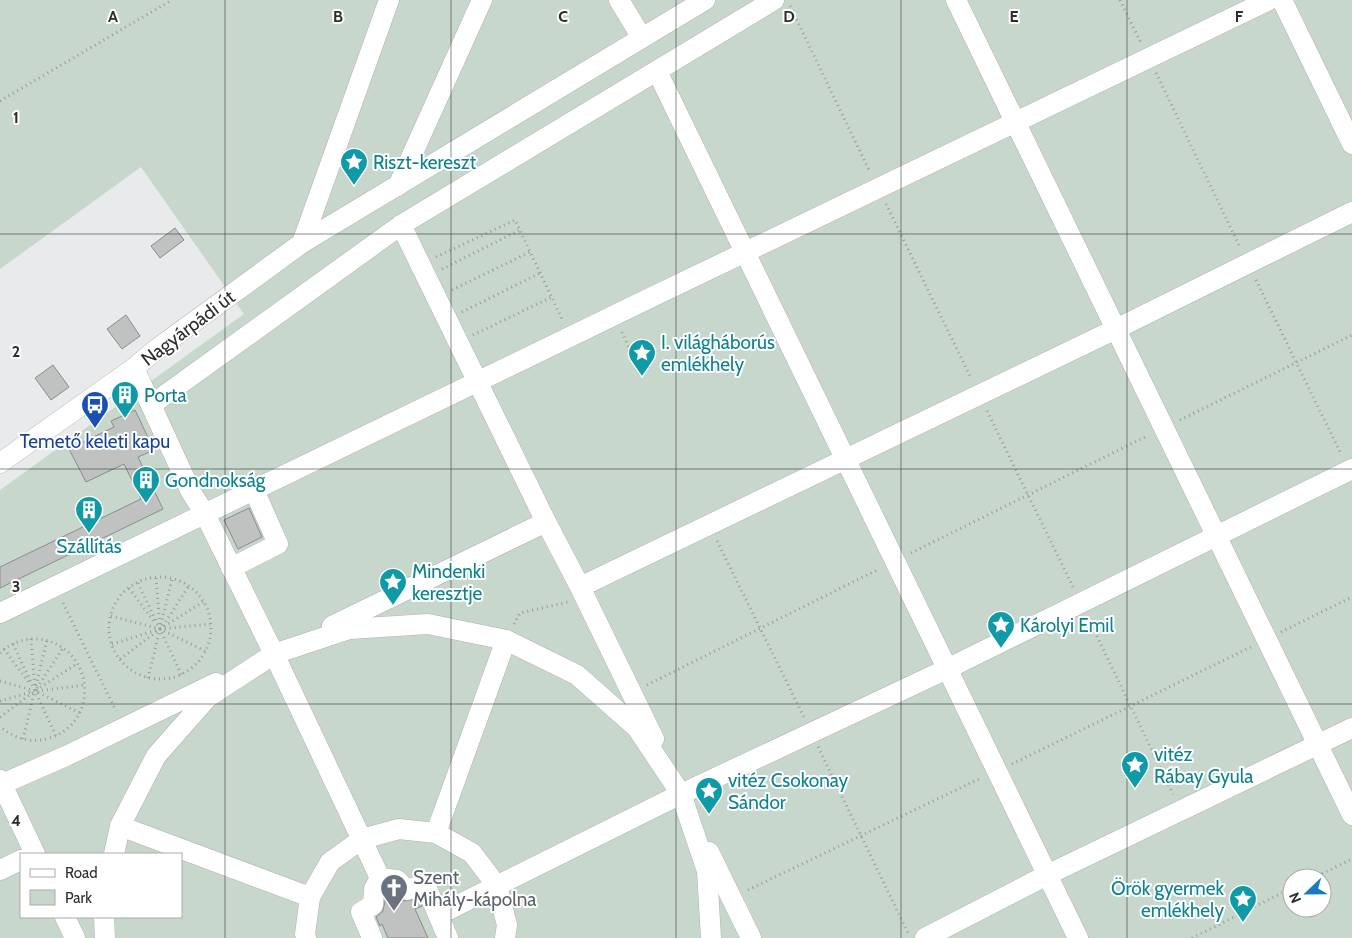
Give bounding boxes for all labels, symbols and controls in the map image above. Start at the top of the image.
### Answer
text: A [108,7,118,26]
text: B [333,7,343,26]
text: C [558,7,568,26]
text: D [783,7,795,26]
text: E [1009,7,1019,26]
text: F [1235,7,1244,26]
text: 1 [13,108,19,127]
place icon: Riszt-kereszt [339,147,369,186]
place label: Riszt-kereszt [373,151,477,174]
street label: Nagyárpádi út [137,285,240,371]
place label: I. világháborús emlékhely [661,331,775,376]
place icon: I. világháborús emlékhely [627,338,657,377]
text: 2 [12,342,20,361]
building icon: Porta [110,380,140,419]
place label: Porta [144,384,187,407]
bus stop icon: Temető keleti kapu [80,390,110,429]
place label: Temető keleti kapu [20,430,170,453]
building icon: Gondnokság [131,465,161,504]
place label: Gondnokság [165,469,266,492]
building icon: Szállítás [74,495,104,534]
place label: Szállítás [56,535,122,558]
place label: Mindenki keresztje [412,560,485,605]
place icon: Mindenki keresztje [378,567,408,606]
text: 3 [12,577,20,596]
place icon: Károlyi Emil [986,610,1016,649]
place label: Károlyi Emil [1020,614,1114,637]
place label: vitéz Rábay Gyula [1154,743,1253,788]
place icon: vitéz Rábay Gyula [1120,750,1150,789]
place label: vitéz Csokonay Sándor [728,769,849,814]
place icon: vitéz Csokonay Sándor [694,776,724,815]
text: 4 [11,811,21,830]
legend [20,853,182,918]
text: Road [65,864,98,882]
place label: Szent Mihály-kápolna [413,866,536,911]
north arrow [1282,868,1332,918]
church icon: Szent Mihály-kápolna [379,873,409,912]
place label: Örök gyermek emlékhely [1111,877,1224,922]
place icon: Örök gyermek emlékhely [1228,884,1258,923]
text: Park [65,889,92,907]
text: N [1285,890,1305,906]

